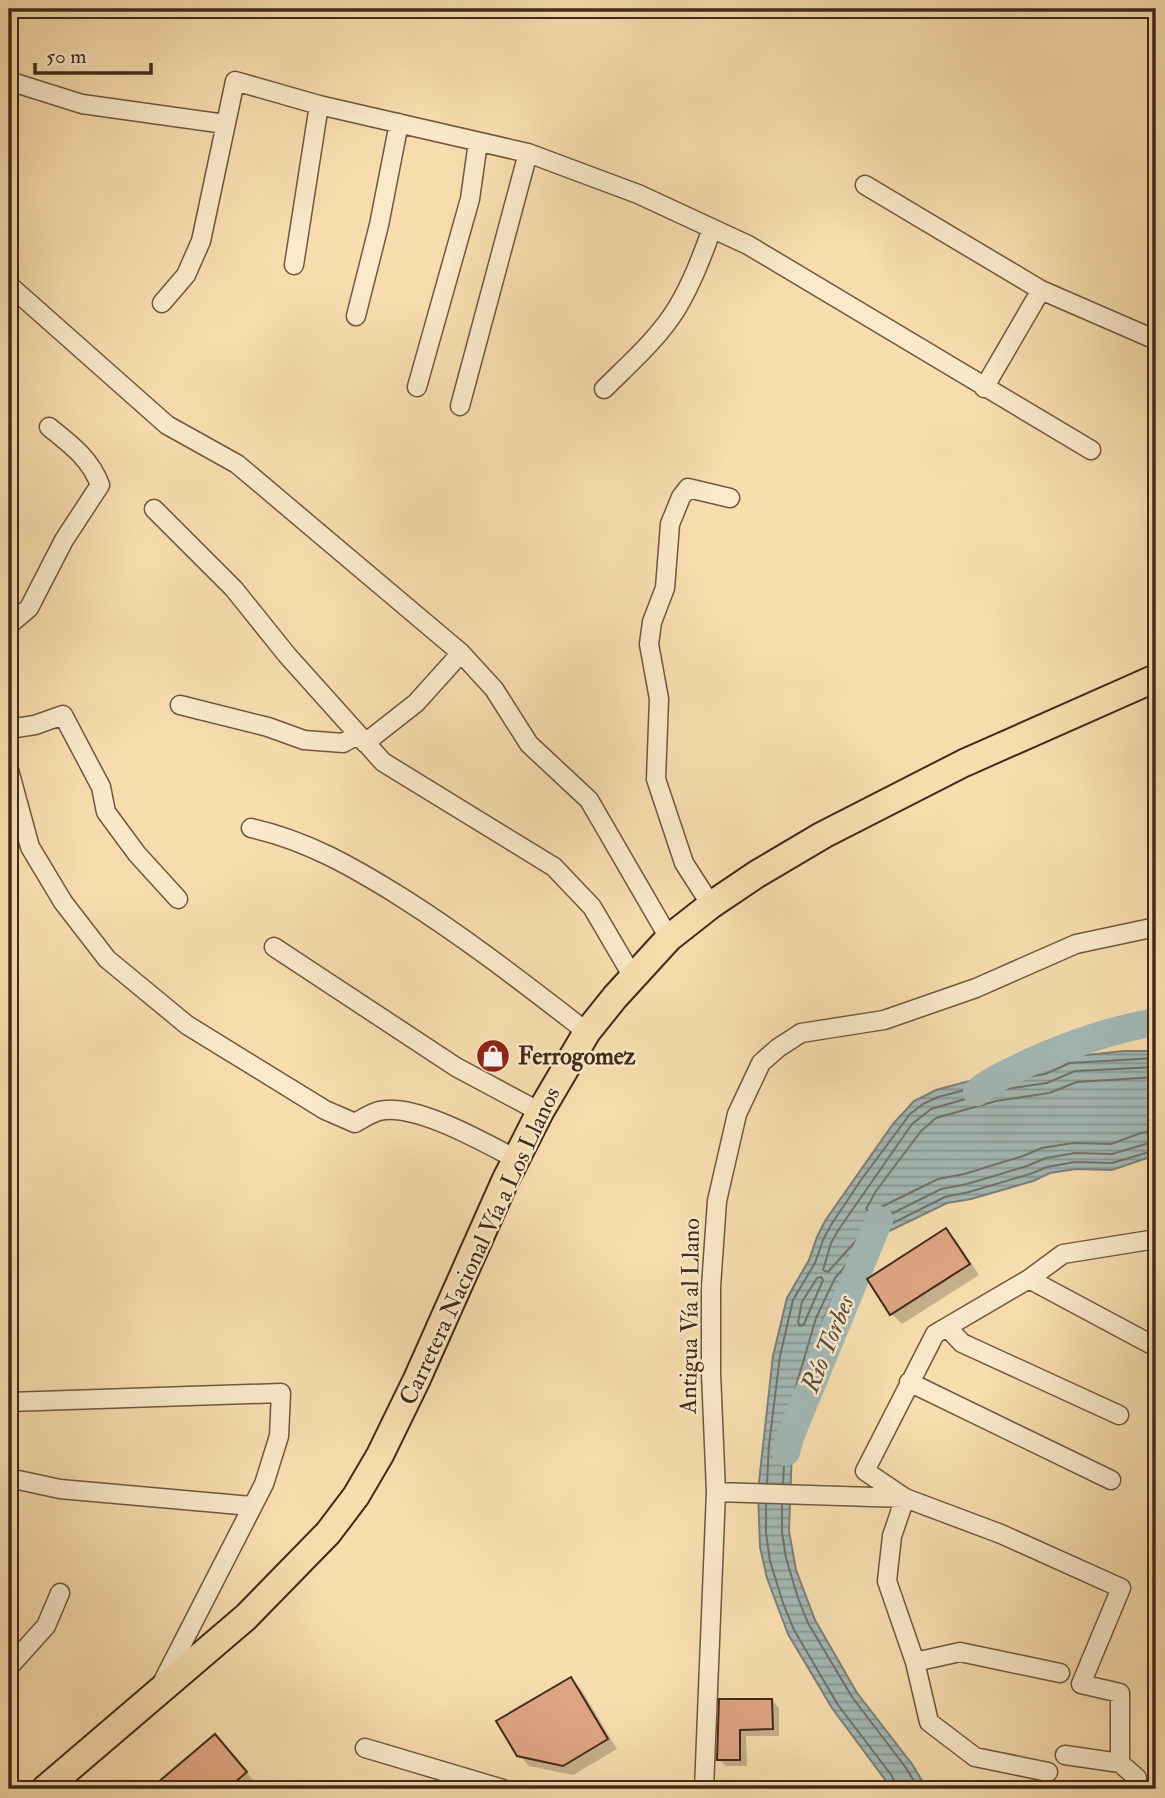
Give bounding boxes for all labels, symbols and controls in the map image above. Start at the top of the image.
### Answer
scale bar [35,32,150,76]
text: 50 m [46,43,87,70]
shop icon: Ferrogomez [474,1037,512,1075]
place label: Ferrogomez [518,1041,636,1072]
street label: Carretera Nacional Vía a Los Llanos [392,1082,568,1410]
street label: Antigua Vía al Llano [673,1218,707,1415]
water label: Río Torbes [794,1290,862,1398]

